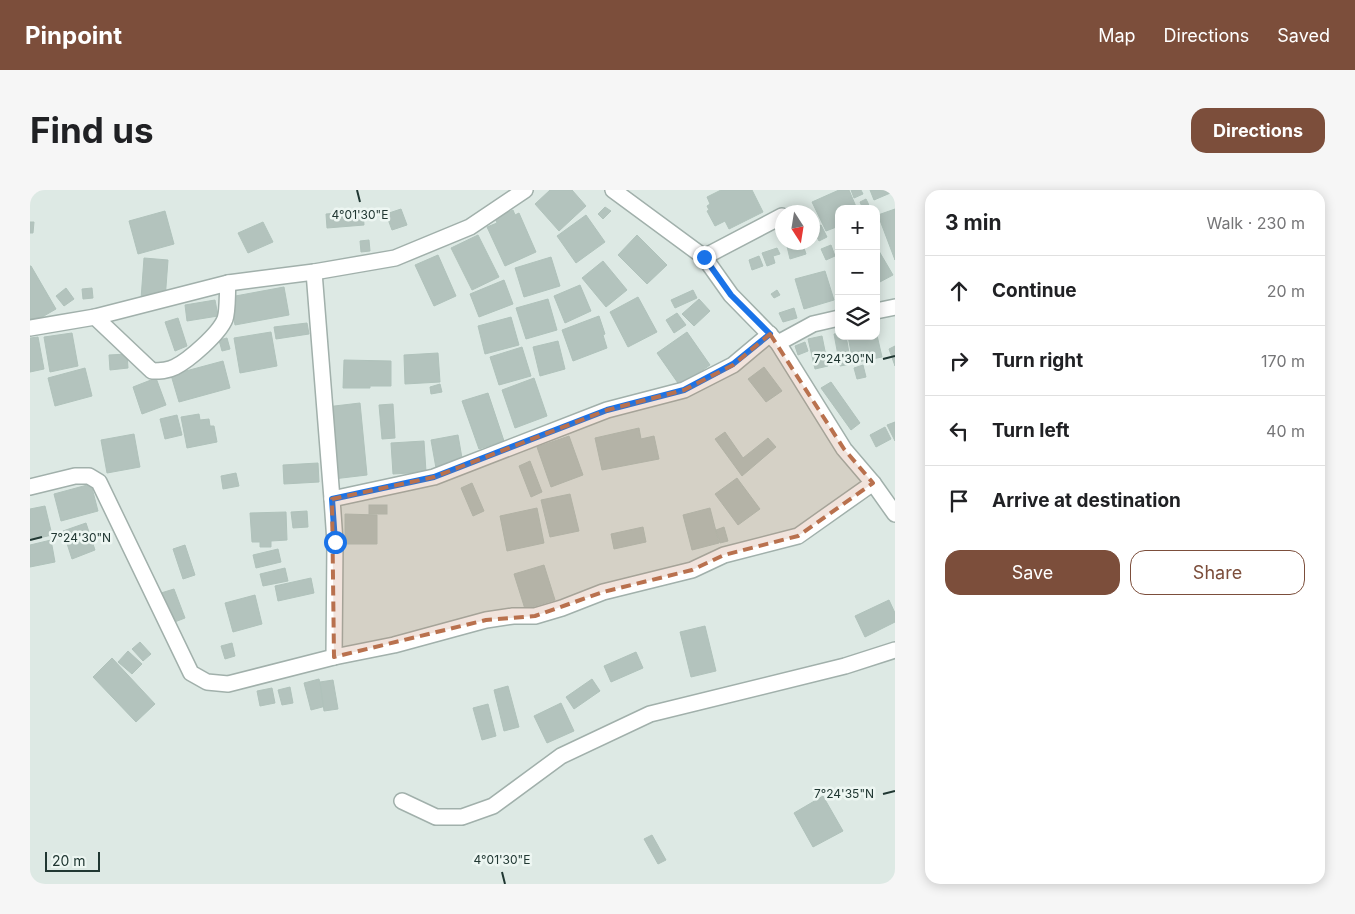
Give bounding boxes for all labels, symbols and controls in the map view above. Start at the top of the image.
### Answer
text: Pinpoint [25,21,122,50]
text: Map [1098,25,1136,46]
text: Directions [1164,25,1249,46]
text: Saved [1277,25,1330,46]
button: Directions [1191,108,1325,153]
text: Find us [30,109,154,151]
north arrow [775,205,820,250]
map controls [835,205,880,340]
button: + [835,205,880,250]
text: 4°01'30"E [332,207,388,222]
text: 3 min [945,210,1001,235]
text: Walk · 230 m [1207,213,1305,233]
route end [693,246,716,269]
button: − [835,250,880,295]
icon: ahead [945,277,973,305]
text: Continue [992,279,1077,302]
text: 20 m [1267,281,1305,301]
button: layers [835,295,880,340]
icon: right [945,347,973,375]
text: Turn right [992,349,1083,372]
text: 7°24'30"N [814,351,874,366]
text: 170 m [1261,351,1305,371]
icon: left [945,417,973,445]
text: Turn left [992,419,1070,442]
text: 40 m [1266,421,1305,441]
icon: arrive [945,487,973,515]
text: Arrive at destination [992,489,1181,512]
text: 7°24'30"N [51,530,111,545]
route start [324,531,347,554]
button: Save [945,550,1120,595]
button: Share [1130,550,1305,595]
text: 7°24'35"N [814,786,874,801]
scale bar [45,849,100,872]
text: 20 m [52,852,86,869]
text: 4°01'30"E [474,852,530,867]

